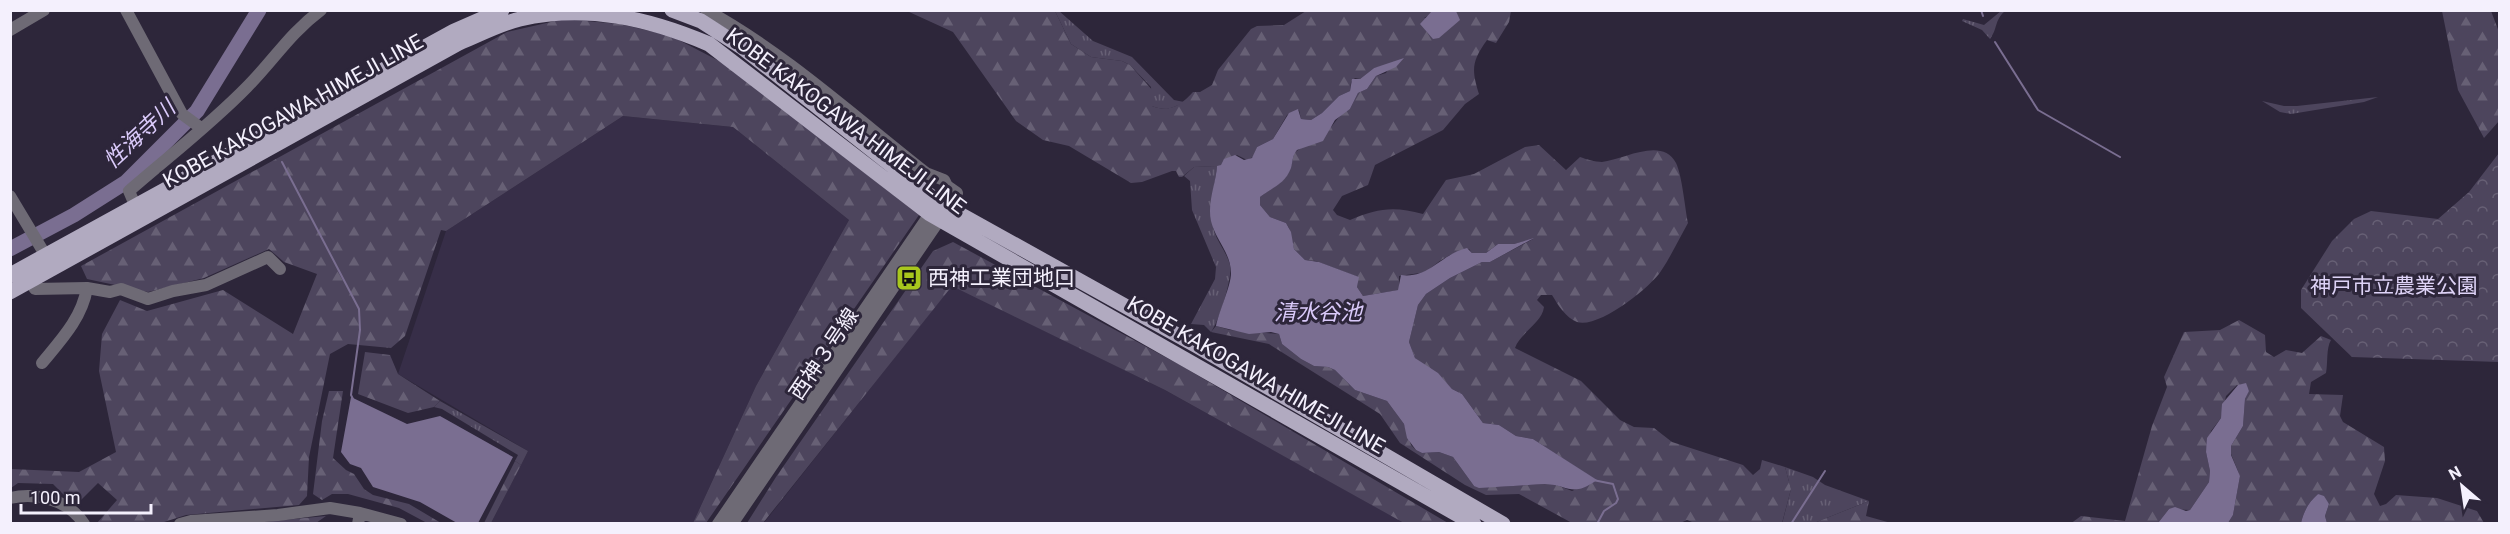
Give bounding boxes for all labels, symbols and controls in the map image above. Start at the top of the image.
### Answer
street label: KOBE KAKOGAWA HIMEJI LINE [722,23,970,219]
street label: KOBE KAKOGAWA HIMEJI LINE [159,29,427,193]
water label: 性海寺川 [99,94,182,174]
bus stop icon: 西神工業団地口 [894,263,924,293]
place label: 西神工業団地口 [928,266,1075,290]
park label: 神戸市立農業公園 [2310,274,2478,298]
street label: KOBE KAKOGAWA HIMEJI LINE [1123,291,1389,459]
water label: 清水谷池 [1274,300,1364,325]
street label: 西神３号線 [785,304,863,404]
north arrow [2432,456,2492,516]
text: N [2445,462,2465,484]
scale bar [21,477,152,515]
text: 100 m [30,487,81,508]

